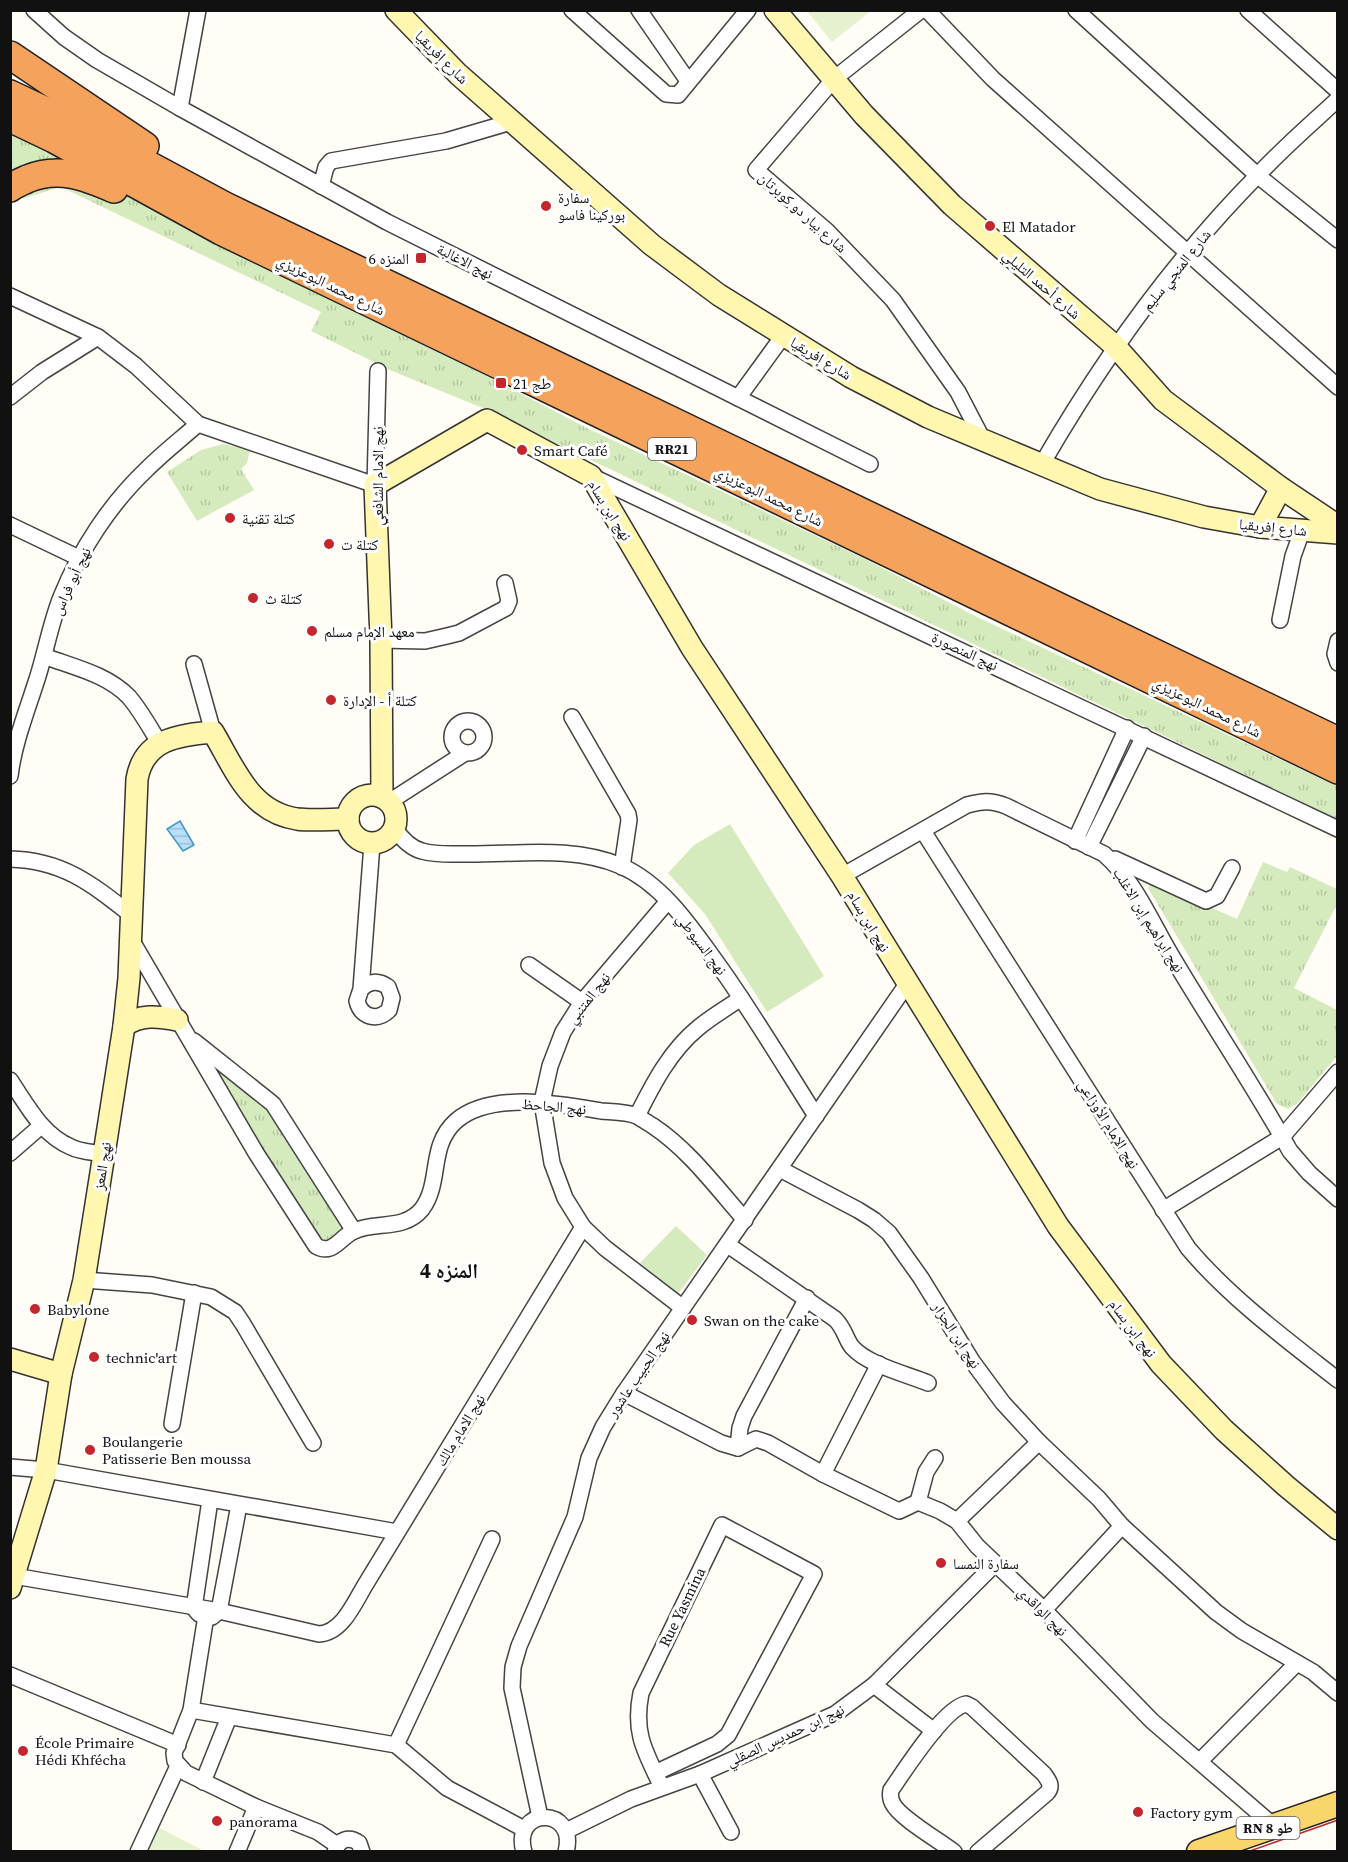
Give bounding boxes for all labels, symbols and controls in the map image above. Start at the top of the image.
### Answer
street label: شارع إفريقيا [411,26,474,89]
street label: شارع بيار دو كوبرتان [754,167,852,258]
place label: سفارة بوركينا فاسو [558,187,625,225]
marker: سفارة بوركينا فاسو [539,199,553,213]
place label: El Matador [1002,216,1076,237]
marker: El Matador [983,219,997,233]
street label: شارع المنجي سليم [1136,224,1217,317]
street label: نهج الاغالبة [433,238,497,284]
street label: شارع أحمد التليلي [997,244,1086,325]
place label: المنزه 6 [368,248,409,269]
street label: شارع محمد البوعزيزي [273,250,389,322]
marker: المنزه 6 [414,251,428,265]
street label: شارع إفريقيا [786,331,856,385]
place label: طج 21 [513,373,552,394]
marker: طج 21 [494,376,508,390]
street label: نهج الامام الشافعي [367,426,389,526]
road number: RR21 [648,438,696,460]
place label: Smart Café [534,440,608,461]
marker: Smart Café [515,443,529,457]
street label: شارع محمد البوعزيزي [711,461,827,533]
street label: نهج ابن بسام [583,475,637,545]
place label: كتلة تقنية [242,508,295,529]
marker: كتلة تقنية [223,511,237,525]
street label: شارع إفريقيا [1238,513,1308,541]
place label: كتلة ت [341,534,378,555]
marker: كتلة ت [322,537,336,551]
street label: نهج أبو فراس [46,544,96,618]
place label: كتلة ث [265,588,302,609]
marker: كتلة ث [246,591,260,605]
place label: معهد الإمام مسلم [324,621,415,642]
marker: معهد الإمام مسلم [305,624,319,638]
street label: نهج المنصورة [928,626,1002,676]
street label: شارع محمد البوعزيزي [1149,672,1265,744]
place label: كتلة أ - الإدارة [343,690,417,711]
marker: كتلة أ - الإدارة [324,693,338,707]
street label: نهج ابراهيم إبن الاغلب [1108,864,1190,976]
street label: نهج ابن بسام [842,886,896,956]
street label: نهج السيوطي [670,909,732,980]
street label: نهج المتنبي [561,968,616,1030]
street label: نهج الإمام الأوزاعي [1072,1075,1145,1174]
street label: نهج الجاحظ [521,1093,587,1119]
street label: نهج المعز [88,1140,116,1193]
district label: المنزه 4 [420,1256,478,1285]
street label: نهج ابن بسام [1104,1294,1162,1362]
street label: نهج ابن الجزار [927,1297,986,1372]
place label: Babylone [47,1299,110,1320]
marker: Babylone [28,1302,42,1316]
place label: Swan on the cake [704,1310,819,1331]
marker: Swan on the cake [685,1313,699,1327]
street label: نهج الحبيب عاشور [601,1327,675,1422]
place label: technic'art [106,1347,177,1368]
marker: technic'art [87,1350,101,1364]
street label: نهج الامام مالك [430,1390,490,1470]
place label: Boulangerie Patisserie Ben moussa [102,1431,251,1469]
marker: Boulangerie Patisserie Ben moussa [83,1443,97,1457]
place label: سفارة النمسا [953,1553,1019,1574]
marker: سفارة النمسا [934,1556,948,1570]
street label: Rue Yasmina [654,1563,710,1650]
street label: نهج الواقدي [1012,1581,1073,1642]
street label: نهج ابن حمديس الصقلي [722,1698,848,1773]
place label: École Primaire Hédi Khfécha [35,1732,134,1770]
marker: École Primaire Hédi Khfécha [16,1744,30,1758]
place label: Factory gym [1150,1802,1233,1823]
marker: Factory gym [1131,1805,1145,1819]
place label: panorama [229,1811,298,1832]
marker: panorama [210,1814,224,1828]
road number: RN 8 طو [1236,1817,1300,1839]

